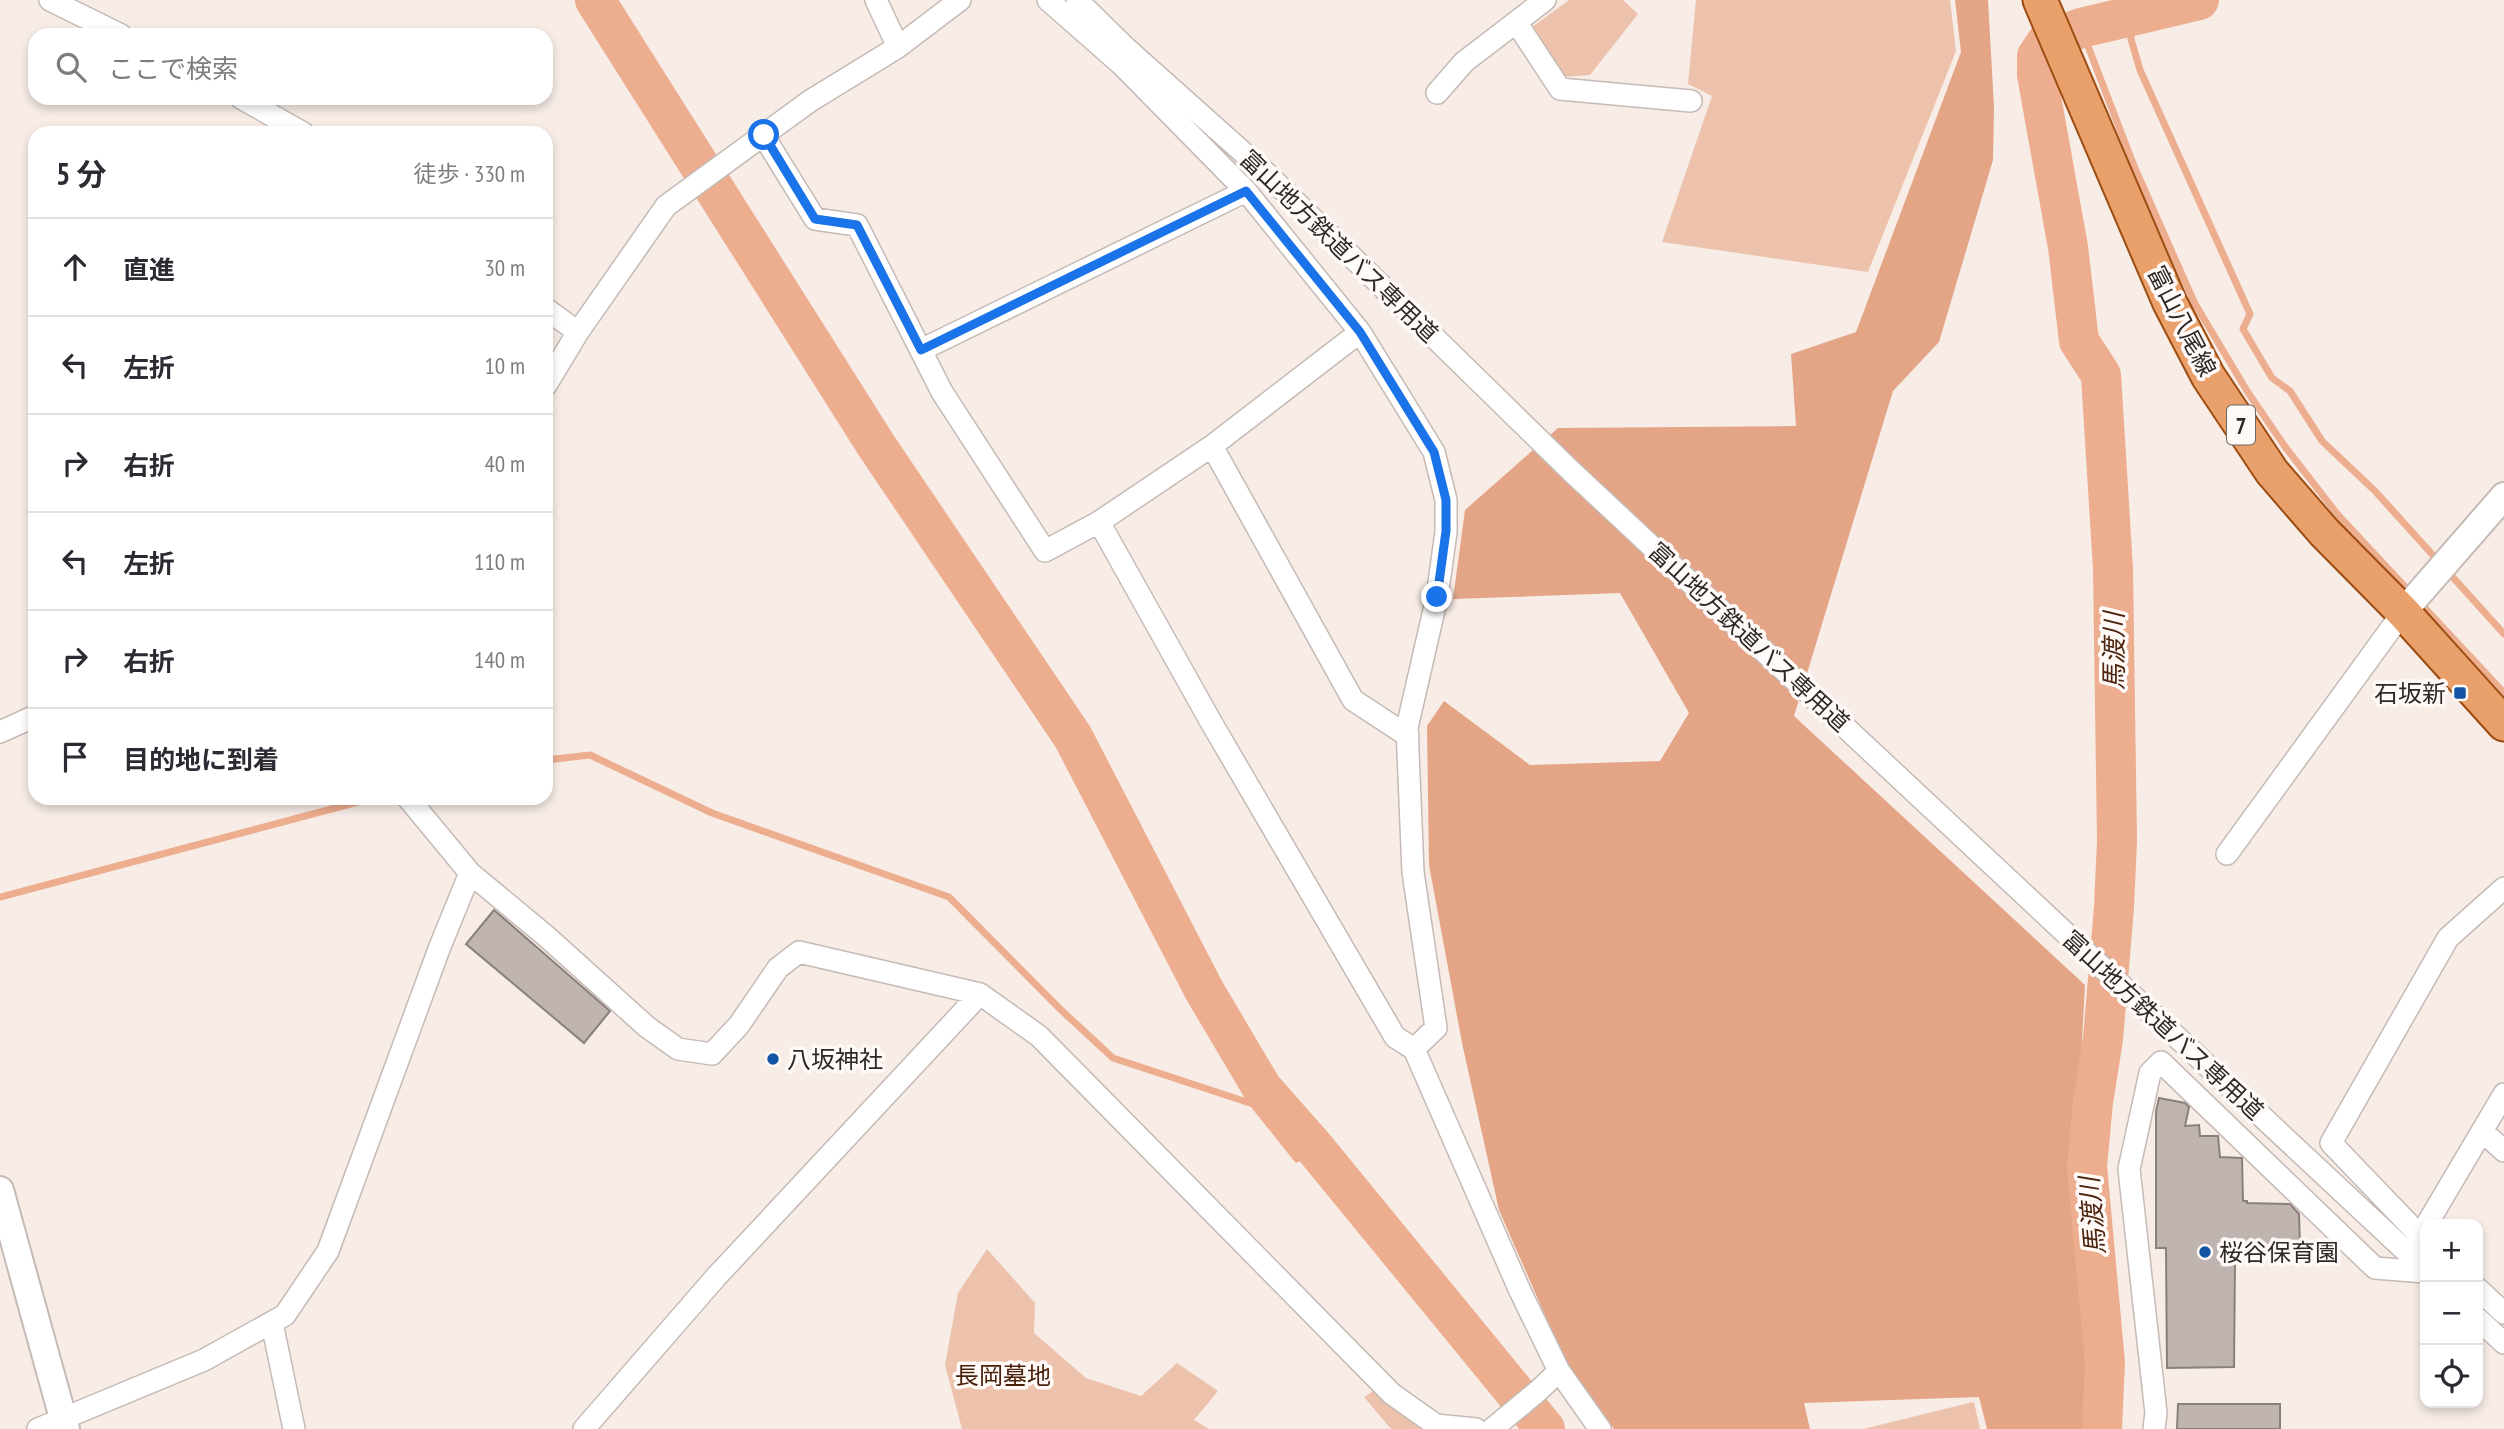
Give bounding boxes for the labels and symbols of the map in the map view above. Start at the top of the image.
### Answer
route start [748,119,779,150]
street label: 富山地方鉄道バス専用道 [1233,143,1445,349]
street label: 富山八尾線 [2141,261,2223,381]
road number: 7 [2227,406,2255,444]
street label: 富山地方鉄道バス専用道 [1642,536,1856,738]
route end [1421,581,1452,612]
water label: 馬渡川 [2097,609,2130,690]
place label: 石坂新 [2374,678,2446,709]
marker: 石坂新 [2452,685,2468,701]
street label: 富山地方鉄道バス専用道 [2056,924,2270,1126]
place label: 八坂神社 [787,1044,883,1075]
marker: 八坂神社 [765,1051,781,1067]
water label: 馬渡川 [2072,1173,2112,1256]
place label: 桜谷保育園 [2219,1237,2339,1268]
marker: 桜谷保育園 [2197,1244,2213,1260]
park label: 長岡墓地 [955,1360,1051,1391]

